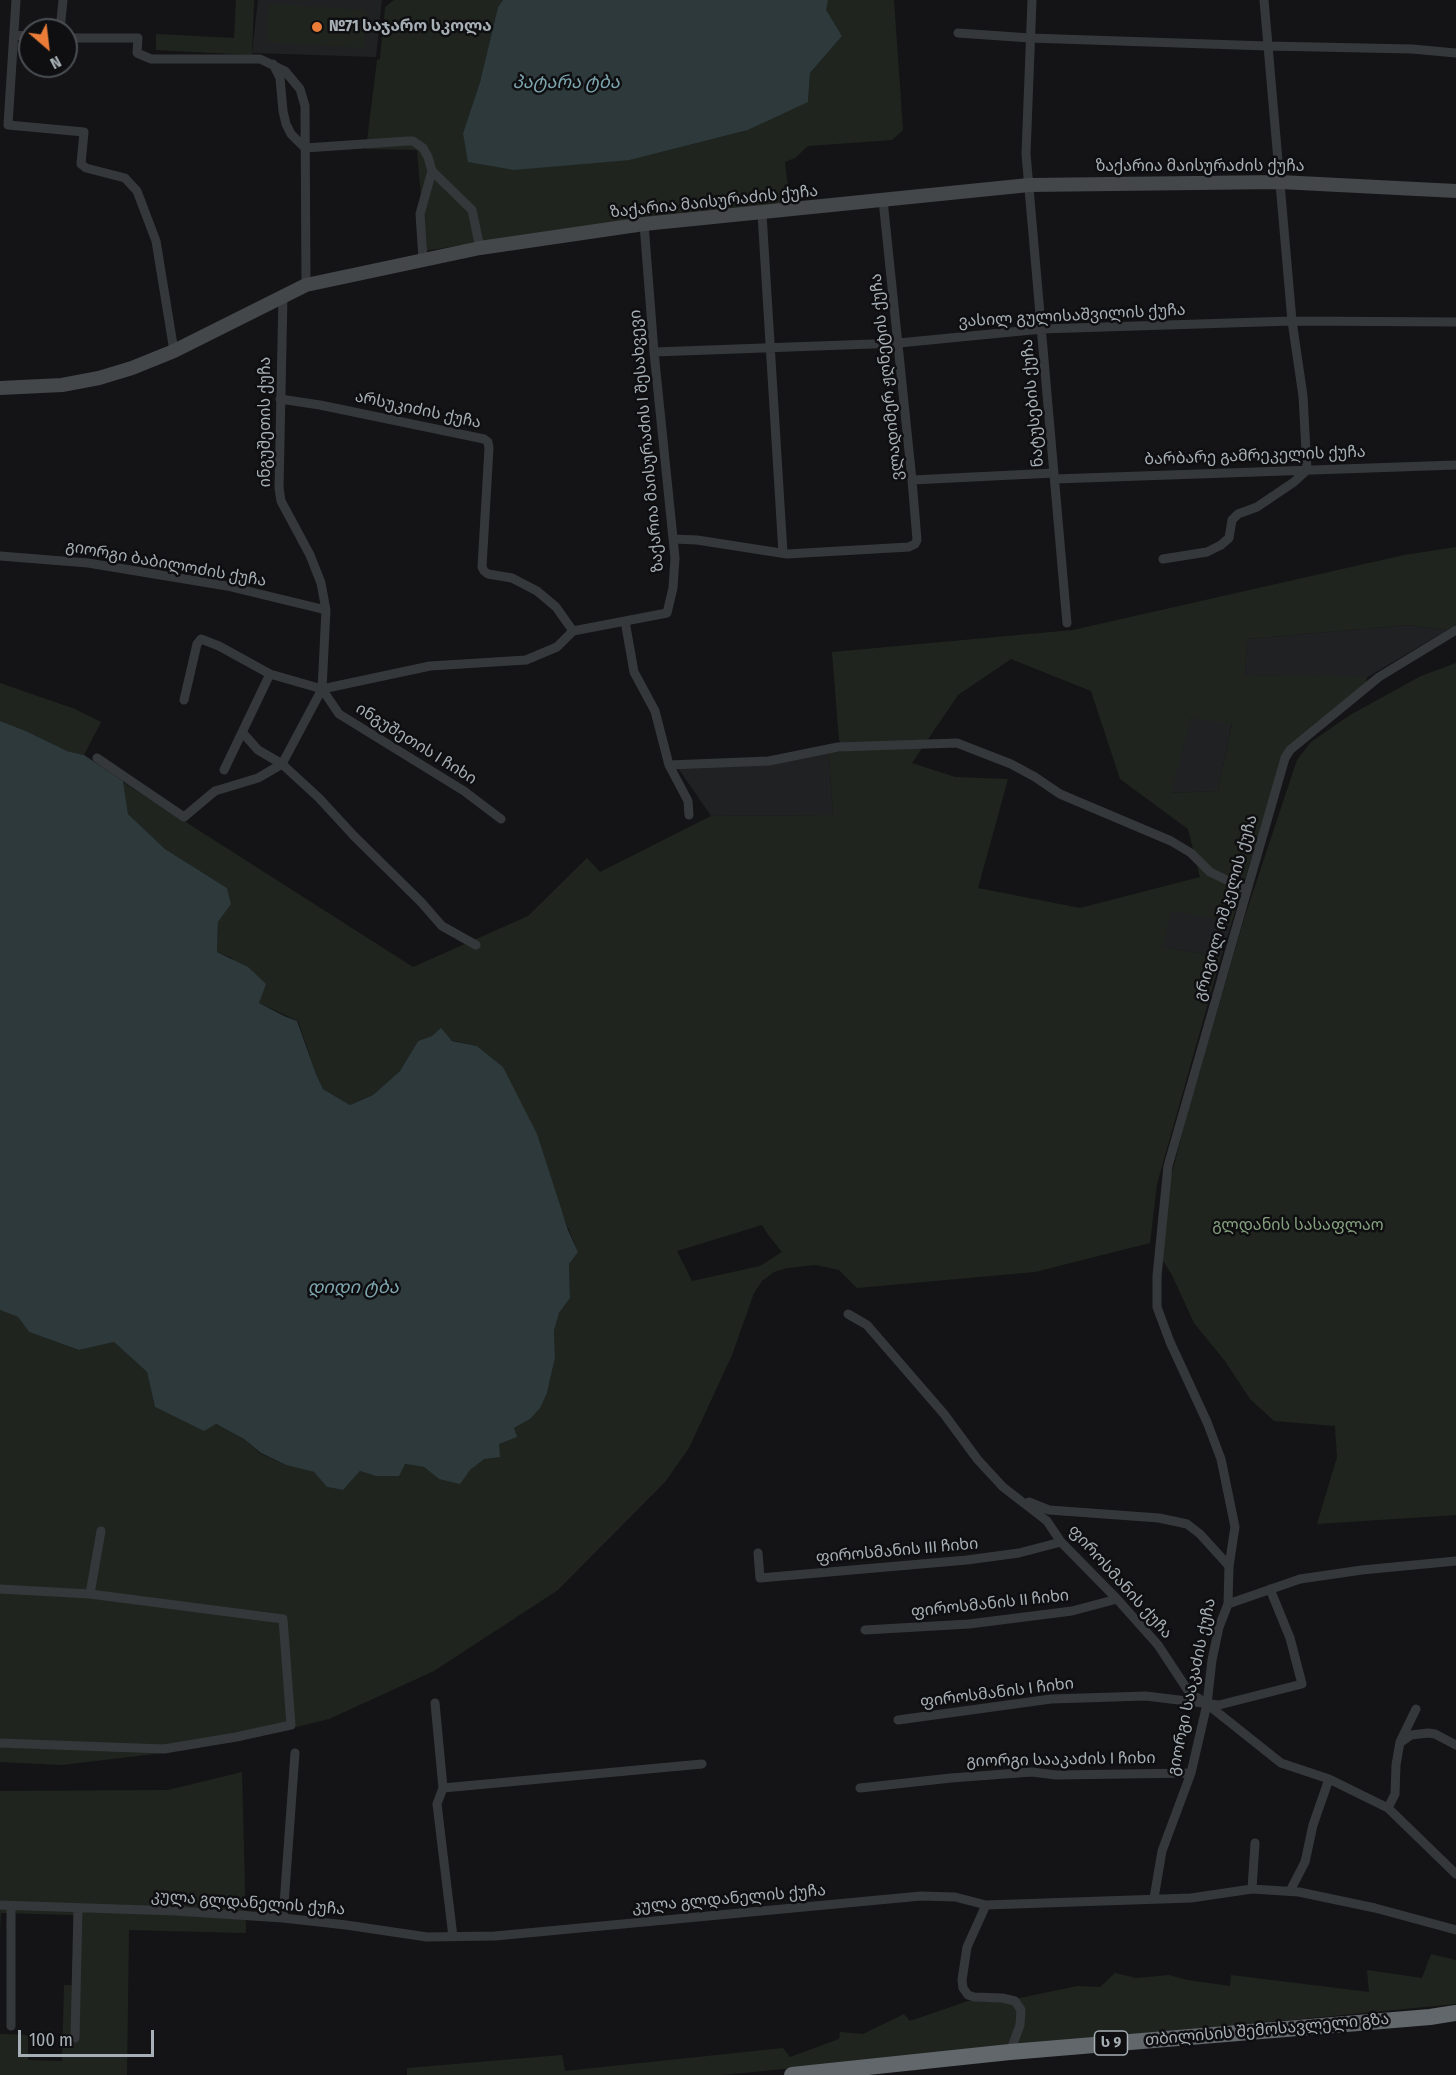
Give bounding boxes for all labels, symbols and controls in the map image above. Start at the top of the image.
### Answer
place label: №71 საჯარო სკოლა [329,17,492,37]
north arrow [18,18,78,78]
marker: №71 საჯარო სკოლა [310,20,324,34]
text: N [47,52,64,73]
water label: პატარა ტბა [512,72,620,94]
street label: ზაქარია მაისურაძის ქუჩა [1095,157,1305,177]
street label: ზაქარია მაისურაძის ქუჩა [609,182,819,222]
street label: ვლადიმერ ჟღნეტის ქუჩა [867,273,907,481]
street label: ვასილ გულისაშვილის ქუჩა [958,300,1186,332]
street label: ზაქარია მაისურაძის I შესახვევი [626,309,668,573]
street label: ნატუსების ქუჩა [1018,338,1048,468]
street label: ინგუშეთის ქუჩა [256,357,276,487]
street label: არსუკიძის ქუჩა [353,387,483,433]
street label: ბარბარე გამრეკელის ქუჩა [1144,443,1366,469]
street label: გიორგი ბაბილოძის ქუჩა [64,537,268,591]
street label: ინგუშეთის I ჩიხი [352,699,480,789]
street label: გრიგოლ ოშკელის ქუჩა [1190,813,1262,1003]
park label: გლდანის სასაფლაო [1212,1216,1384,1236]
water label: დიდი ტბა [307,1277,399,1299]
street label: ფიროსმანის ქუჩა [1064,1521,1176,1643]
street label: ფიროსმანის III ჩიხი [815,1534,979,1568]
street label: ფიროსმანის II ჩიხი [910,1586,1070,1622]
street label: გიორგი სააკაძის ქუჩა [1164,1597,1220,1777]
street label: ფიროსმანის I ჩიხი [919,1674,1075,1712]
street label: გიორგი სააკაძის I ჩიხი [966,1749,1156,1771]
street label: კულა გლდანელის ქუჩა [631,1881,827,1917]
street label: კულა გლდანელის ქუჩა [150,1887,346,1919]
street label: თბილისის შემოსავლელი გზა [1144,2010,1390,2050]
scale bar [21,2018,158,2056]
text: 100 m [29,2029,73,2051]
road number: ს 9 [1094,2031,1128,2055]

